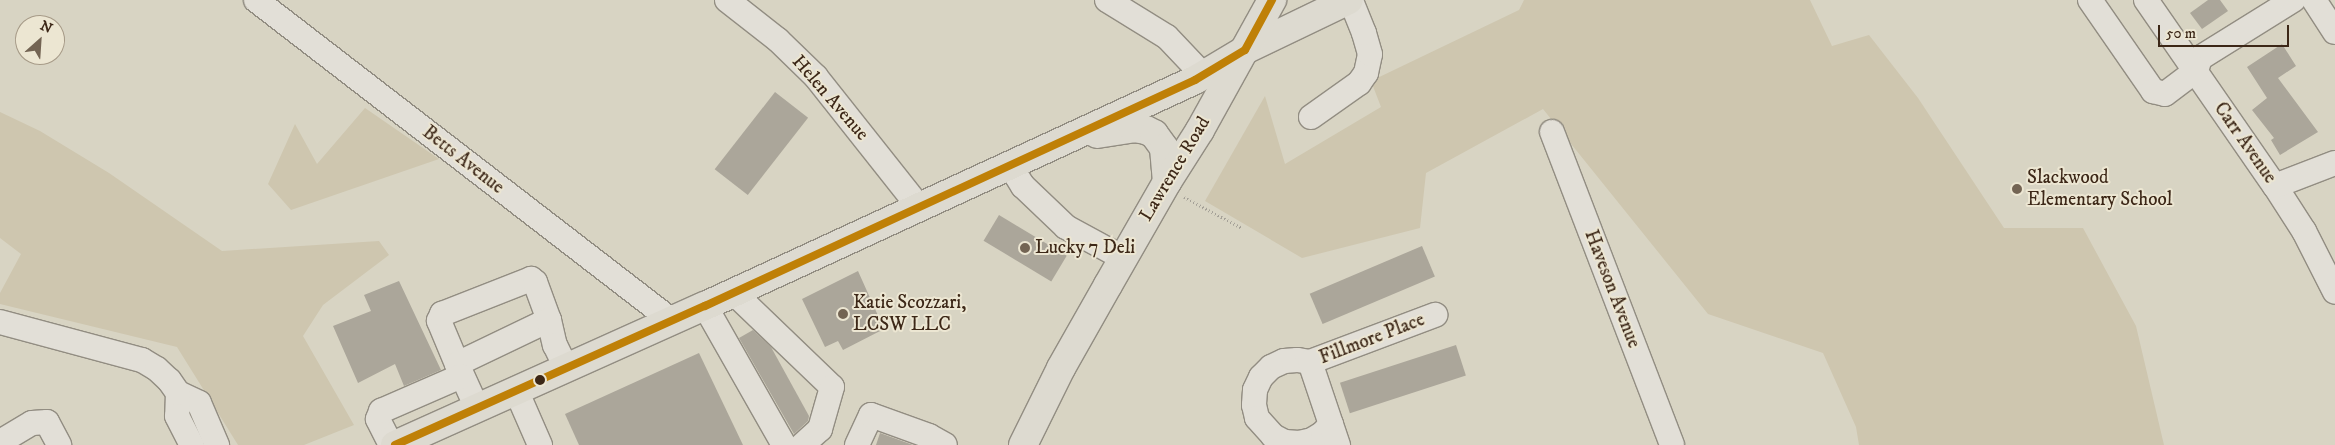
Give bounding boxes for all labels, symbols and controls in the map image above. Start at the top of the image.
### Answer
north arrow [15,15,65,65]
scale bar [2160,15,2291,47]
text: N [37,17,55,38]
text: 50 m [2166,24,2196,43]
street label: Helen Avenue [787,51,873,145]
street label: Carr Avenue [2209,98,2281,188]
street label: Lawrence Road [1135,113,1215,225]
street label: Betts Avenue [418,121,508,199]
place label: Slackwood Elementary School [2027,167,2172,211]
marker: Slackwood Elementary School [2011,183,2023,195]
street label: Haveson Avenue [1579,227,1645,351]
place label: Lucky 7 Deli [1035,237,1135,259]
marker: Lucky 7 Deli [1019,242,1031,254]
place label: Katie Scozzari, LCSW LLC [853,292,966,336]
marker: Katie Scozzari, LCSW LLC [837,308,849,320]
street label: Fillmore Place [1316,308,1428,370]
unlabelled marker [535,375,545,385]

